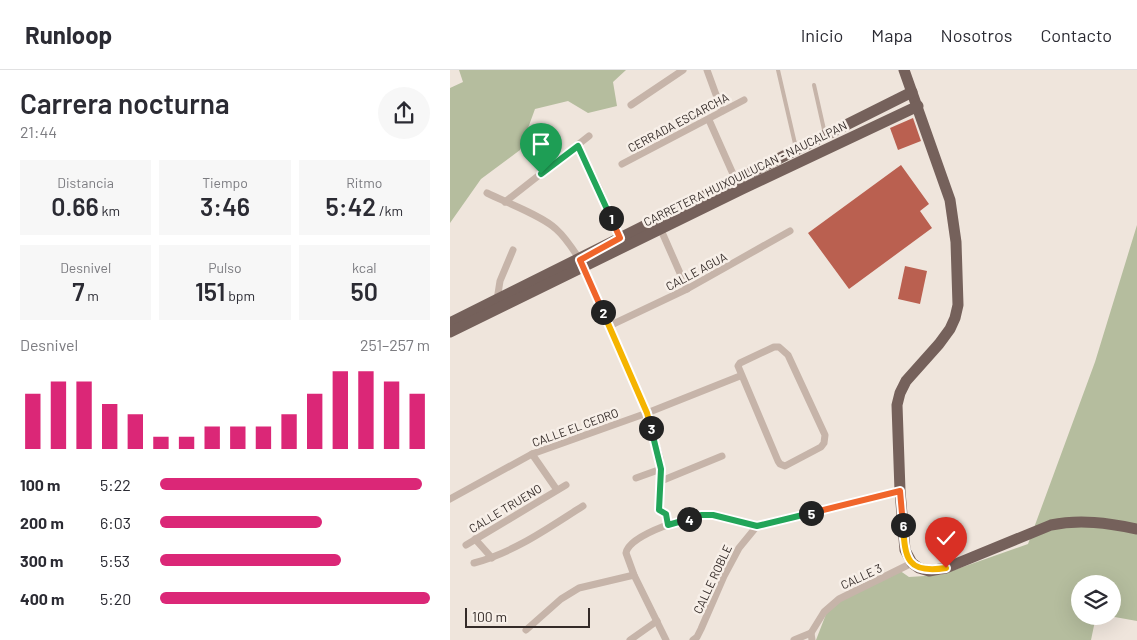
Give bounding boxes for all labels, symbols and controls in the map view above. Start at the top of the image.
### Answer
text: Runloop [25,20,112,49]
text: Inicio [801,24,843,46]
text: Mapa [871,24,913,46]
text: Nosotros [941,24,1012,46]
text: Contacto [1040,24,1112,46]
text: Carrera nocturna [20,86,230,120]
button: share [378,87,430,139]
street label: CERRADA ESCARCHA [625,89,731,155]
street label: CARRETERA HUIXQUILUCAN - NAUCALPAN [641,117,849,229]
text: 21:44 [20,122,57,141]
pin [520,123,562,174]
icon: arrive [527,130,555,158]
text: Distancia [57,174,114,191]
text: Tiempo [202,174,248,191]
text: Ritmo [346,174,383,191]
text: 0.66 [51,191,99,221]
text: 3:46 [200,191,250,221]
text: 5:42 [326,191,376,221]
text: km [99,202,120,219]
text: /km [376,202,403,219]
pin: 1 [598,206,624,230]
text: 1 [609,210,614,227]
street label: CALLE AGUA [663,249,729,293]
text: Desnivel [60,259,111,276]
text: Pulso [208,259,242,276]
text: kcal [352,259,377,276]
text: 7 [72,276,85,306]
text: 151 [195,276,225,306]
text: 50 [351,276,378,306]
text: m [85,287,99,304]
text: bpm [225,287,255,304]
pin: 2 [590,300,616,324]
text: 2 [600,304,607,321]
text: Desnivel [20,335,78,354]
text: 251–257 m [360,335,430,354]
street label: CALLE EL CEDRO [530,405,620,449]
pin: 3 [638,416,664,440]
text: 3 [648,420,655,437]
text: 100 m [20,475,60,494]
text: 5:22 [100,475,131,494]
street label: CALLE TRUENO [466,481,544,535]
pin: 5 [798,500,824,526]
text: 5 [808,505,815,522]
pin: 4 [676,506,702,532]
text: 4 [685,511,694,528]
pin: 6 [890,512,916,538]
text: 200 m [20,513,64,532]
text: 6:03 [100,513,131,532]
text: 6 [900,517,907,534]
pin [925,517,967,568]
icon: check [932,524,960,552]
street label: CALLE ROBLE [690,542,734,616]
text: 300 m [20,551,63,570]
text: 5:53 [100,551,130,570]
street label: CALLE 3 [838,560,884,592]
map controls [1071,575,1121,625]
button: layers [1071,575,1121,625]
text: 400 m [20,589,64,608]
text: 5:20 [100,589,131,608]
scale bar [465,605,590,628]
text: 100 m [472,608,507,625]

